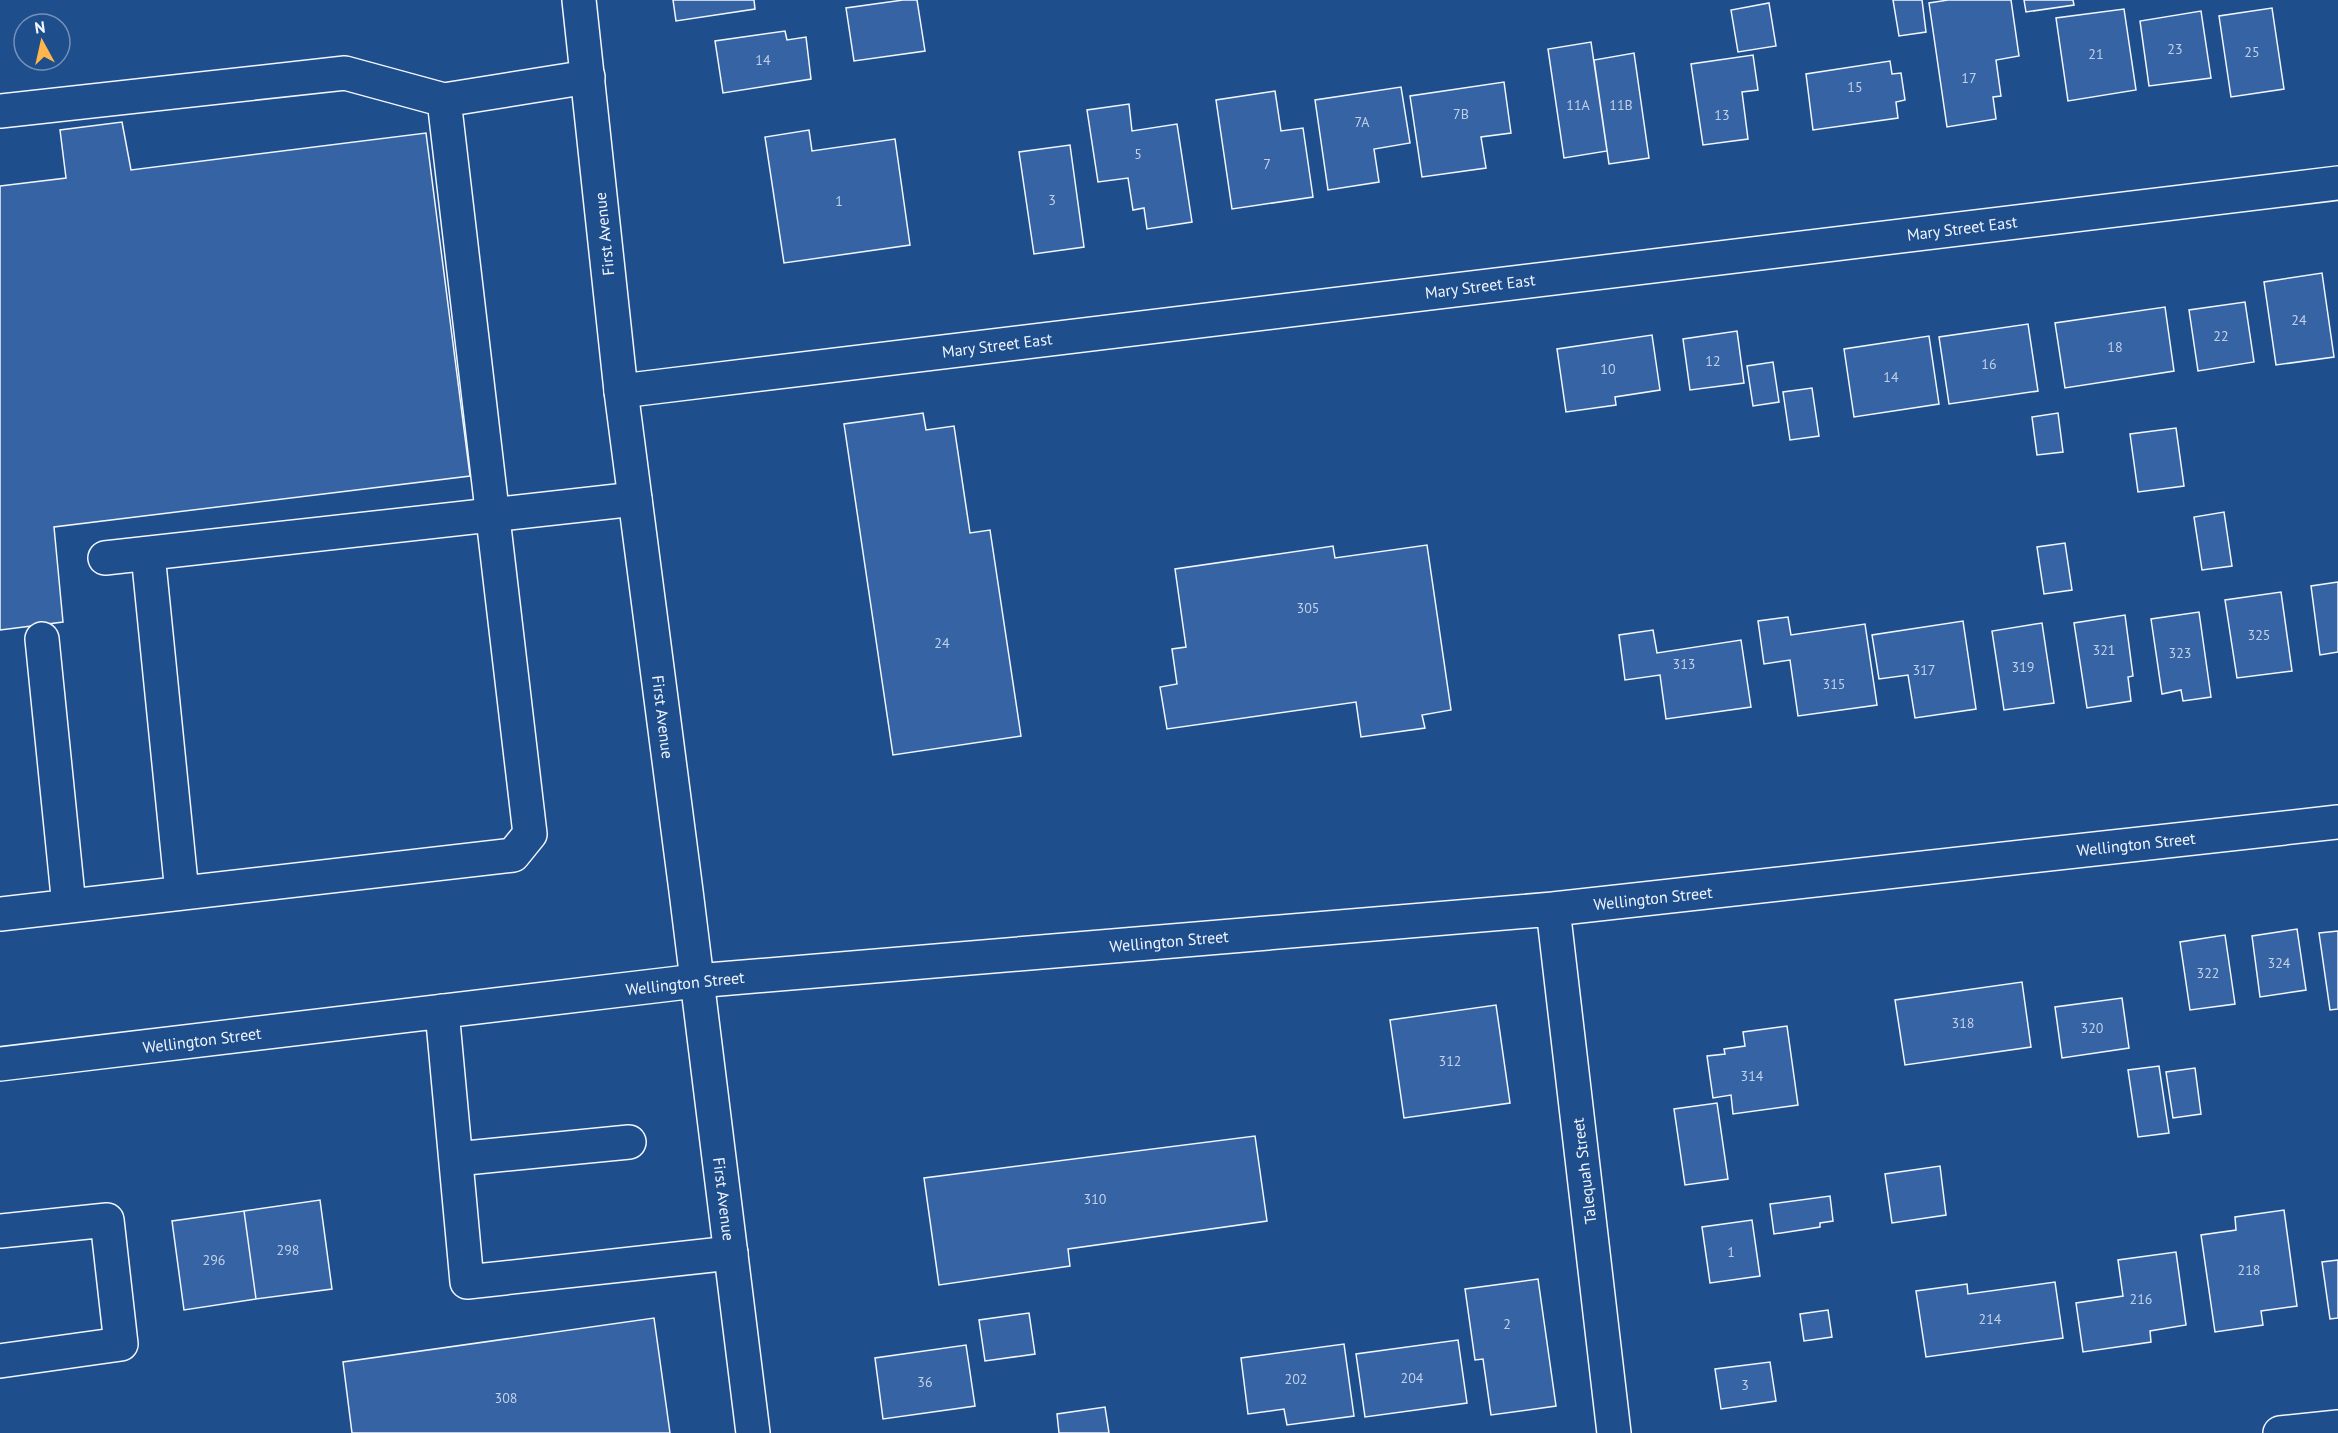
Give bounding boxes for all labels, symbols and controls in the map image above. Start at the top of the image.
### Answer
north arrow [12,12,72,72]
text: N [33,17,47,38]
house number: 23 [2167,40,2183,58]
house number: 25 [2244,43,2260,61]
house number: 21 [2088,45,2104,63]
house number: 14 [755,51,771,69]
house number: 17 [1961,69,1977,87]
house number: 15 [1847,78,1863,96]
house number: 11A [1566,96,1591,114]
house number: 11B [1609,96,1633,114]
house number: 7B [1453,105,1469,123]
house number: 13 [1714,106,1730,124]
house number: 7A [1354,113,1370,131]
house number: 5 [1134,145,1142,163]
house number: 7 [1263,155,1271,173]
street label: First Avenue [590,191,618,277]
house number: 3 [1048,191,1056,209]
house number: 1 [835,192,843,210]
street label: Mary Street East [1906,211,2019,245]
street label: Mary Street East [1424,269,1537,303]
house number: 24 [2291,311,2307,329]
house number: 22 [2213,327,2229,345]
street label: Mary Street East [941,328,1054,362]
house number: 18 [2107,338,2123,356]
house number: 12 [1705,352,1721,370]
house number: 16 [1981,355,1997,373]
house number: 10 [1600,360,1616,378]
house number: 14 [1883,368,1899,386]
house number: 305 [1297,599,1319,617]
house number: 325 [2248,626,2270,644]
house number: 24 [934,634,950,652]
house number: 321 [2093,641,2115,659]
house number: 323 [2169,644,2191,662]
house number: 313 [1673,655,1695,673]
house number: 319 [2012,658,2034,676]
house number: 317 [1913,661,1935,679]
street label: First Avenue [648,674,678,760]
house number: 315 [1823,675,1845,693]
street label: Wellington Street [2076,828,2197,860]
street label: Wellington Street [1593,882,1714,914]
street label: Wellington Street [1109,926,1230,956]
house number: 324 [2268,954,2291,972]
house number: 322 [2197,964,2219,982]
street label: Wellington Street [625,967,746,999]
house number: 318 [1952,1014,1974,1032]
house number: 320 [2081,1019,2104,1037]
street label: Wellington Street [142,1023,263,1057]
house number: 312 [1439,1052,1461,1070]
house number: 314 [1741,1067,1764,1085]
street label: Talequah Street [1567,1116,1600,1225]
street label: First Avenue [709,1156,739,1242]
house number: 310 [1084,1190,1107,1208]
house number: 298 [277,1241,299,1259]
house number: 1 [1727,1243,1735,1261]
house number: 296 [203,1251,225,1269]
house number: 218 [2238,1261,2260,1279]
house number: 216 [2130,1290,2152,1308]
house number: 214 [1979,1310,2002,1328]
house number: 2 [1503,1315,1511,1333]
house number: 204 [1401,1369,1424,1387]
house number: 202 [1285,1370,1307,1388]
house number: 36 [917,1373,933,1391]
house number: 3 [1741,1376,1749,1394]
house number: 308 [495,1389,517,1407]

